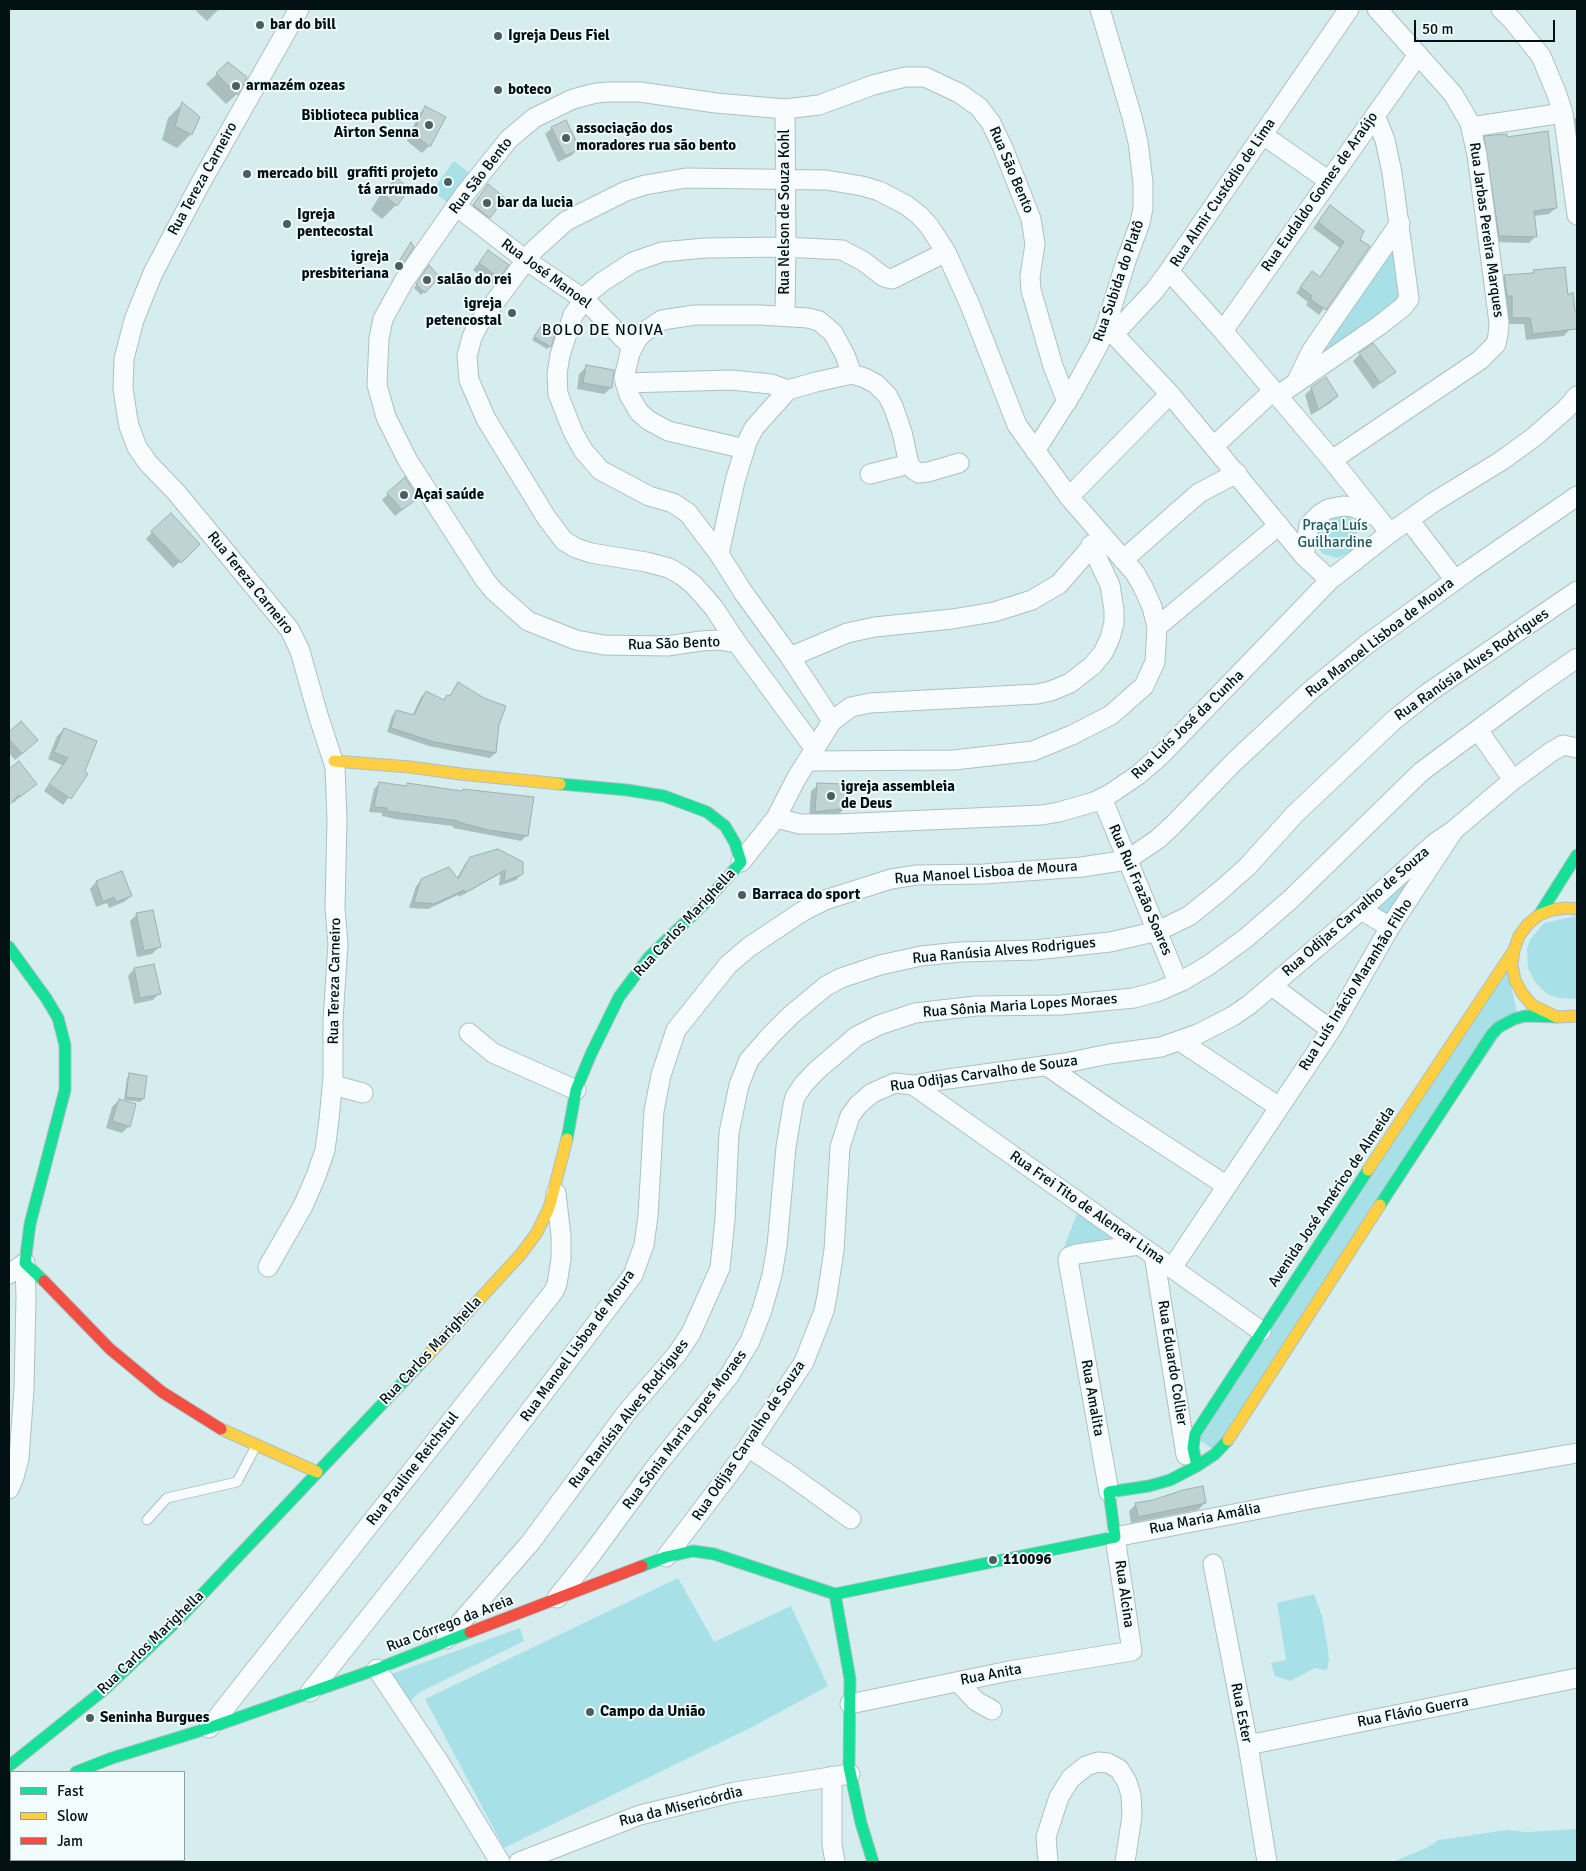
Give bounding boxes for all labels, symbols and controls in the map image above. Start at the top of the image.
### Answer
scale bar [1416,10,1557,42]
place label: bar do bill [270,16,336,34]
marker: bar do bill [254,19,266,31]
text: 50 m [1422,20,1453,38]
place label: Igreja Deus Fiel [508,27,610,45]
marker: Igreja Deus Fiel [492,30,504,42]
place label: armazém ozeas [246,77,345,95]
marker: armazém ozeas [230,80,242,92]
place label: boteco [508,81,552,99]
marker: boteco [492,84,504,96]
place label: Biblioteca publica Airton Senna [301,107,419,142]
street label: Rua Eudaldo Gomes de Araújo [1258,109,1382,275]
street label: Rua Almir Custódio de Lima [1166,115,1280,271]
street label: Rua Tereza Carneiro [164,119,242,239]
marker: Biblioteca publica Airton Senna [423,119,435,131]
place label: associação dos moradores rua são bento [576,120,736,155]
street label: Rua São Bento [985,124,1037,216]
street label: Rua Nelson de Souza Kohl [776,129,794,295]
marker: associação dos moradores rua são bento [560,132,572,144]
street label: Rua São Bento [445,134,517,218]
street label: Rua Jarbas Pereira Marques [1465,141,1507,319]
place label: grafiti projeto tá arrumado [347,164,438,199]
place label: mercado bill [257,165,338,183]
marker: mercado bill [241,168,253,180]
marker: grafiti projeto tá arrumado [442,176,454,188]
place label: bar da lucia [497,194,573,212]
marker: bar da lucia [481,197,493,209]
place label: Igreja pentecostal [297,206,373,241]
marker: Igreja pentecostal [281,218,293,230]
street label: Rua Subida do Platô [1090,218,1148,344]
street label: Rua José Manoel [497,235,595,313]
place label: igreja presbiteriana [301,248,389,283]
marker: igreja presbiteriana [393,260,405,272]
place label: salão do rei [437,271,512,289]
marker: salão do rei [421,274,433,286]
place label: igreja petencostal [426,295,502,330]
marker: igreja petencostal [506,307,518,319]
district label: BOLO DE NOIVA [540,321,666,341]
place label: Açai saúde [414,486,484,504]
marker: Açai saúde [398,489,410,501]
park label: Praça Luís Guilhardine [1297,517,1373,552]
street label: Rua Tereza Carneiro [203,528,297,638]
street label: Rua Manoel Lisboa de Moura [1302,574,1458,702]
street label: Rua Ranúsia Alves Rodrigues [1391,605,1553,725]
street label: Rua São Bento [627,633,721,655]
street label: Rua Luís José da Cunha [1128,667,1248,783]
place label: igreja assembleia de Deus [841,778,955,813]
marker: igreja assembleia de Deus [825,790,837,802]
street label: Rua Rui Frazão Soares [1104,822,1176,958]
street label: Rua Odijas Carvalho de Souza [1279,843,1433,981]
street label: Rua Manoel Lisboa de Moura [894,858,1078,888]
street label: Rua Carlos Marighella [630,865,740,981]
place label: Barraca do sport [752,886,860,904]
marker: Barraca do sport [736,889,748,901]
street label: Rua Luís Inácio Maranhão Filho [1295,895,1417,1075]
street label: Rua Tereza Carneiro [325,918,345,1044]
street label: Rua Ranúsia Alves Rodrigues [912,934,1096,968]
street label: Rua Sônia Maria Lopes Moraes [922,990,1118,1022]
street label: Rua Odijas Carvalho de Souza [889,1052,1079,1096]
street label: Avenida José Américo de Almeida [1265,1103,1399,1291]
street label: Rua Frei Tito de Alencar Lima [1006,1147,1168,1269]
street label: Rua Manoel Lisboa de Moura [517,1267,639,1425]
street label: Rua Carlos Marighella [376,1293,486,1409]
street label: Rua Eduardo Collier [1153,1299,1191,1427]
street label: Rua Ranúsia Alves Rodrigues [565,1336,693,1492]
street label: Rua Sônia Maria Lopes Moraes [619,1347,751,1513]
street label: Rua Odijas Carvalho de Souza [689,1358,809,1524]
street label: Rua Amalita [1076,1358,1108,1438]
street label: Rua Pauline Reichstul [363,1409,463,1529]
street label: Rua Maria Amália [1148,1499,1262,1539]
place label: 110096 [1003,1551,1052,1569]
marker: 110096 [987,1554,999,1566]
street label: Rua Alcina [1110,1559,1138,1629]
street label: Rua Carlos Marighella [94,1587,208,1699]
street label: Rua Córrego da Areia [384,1592,516,1656]
street label: Rua Anita [959,1660,1023,1690]
street label: Rua Ester [1226,1681,1256,1745]
street label: Rua Flávio Guerra [1356,1692,1470,1732]
place label: Campo da União [600,1703,705,1721]
marker: Campo da União [584,1706,596,1718]
place label: Seninha Burgues [100,1709,209,1727]
marker: Seninha Burgues [84,1712,96,1724]
legend [10,1771,185,1861]
text: Fast [57,1782,84,1800]
street label: Rua da Misericórdia [617,1783,745,1831]
text: Slow [57,1807,88,1825]
text: Jam [57,1832,83,1850]

